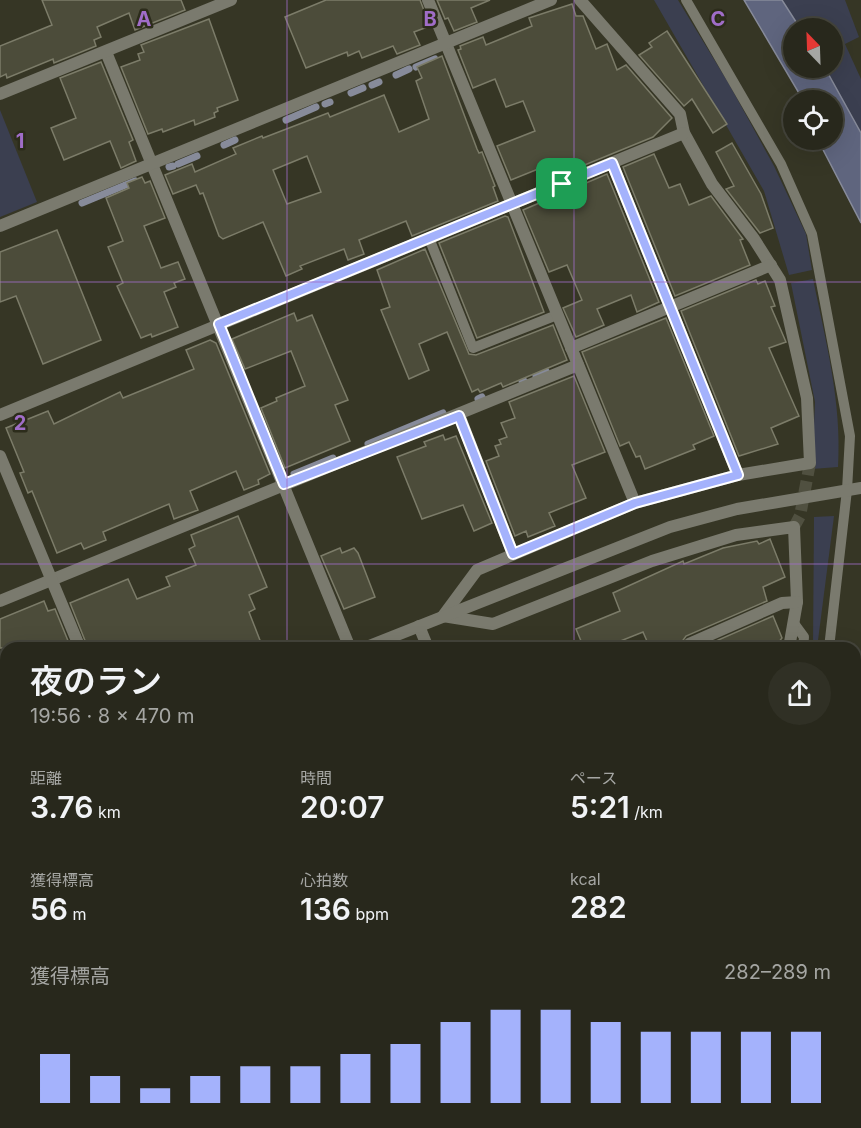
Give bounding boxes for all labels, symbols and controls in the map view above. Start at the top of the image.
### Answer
text: A [137,7,152,31]
text: B [423,7,437,31]
text: C [711,7,725,31]
north arrow [783,18,843,78]
map controls [783,18,843,150]
button: locate [783,90,843,150]
text: 1 [16,129,24,153]
pin [536,158,587,209]
icon: arrive [545,167,578,200]
text: 2 [14,411,26,435]
text: 夜のラン [30,661,162,701]
button: share [768,662,831,725]
text: 19:56 · 8 × 470 m [30,704,194,728]
text: 距離 [30,768,62,788]
text: 時間 [300,768,332,788]
text: ペース [570,768,617,788]
text: 3.76 [30,789,93,825]
text: 20:07 [300,789,385,825]
text: 5:21 [570,789,630,825]
text: km [93,802,121,822]
text: /km [630,802,663,822]
text: kcal [570,869,601,889]
text: 獲得標高 [30,870,94,890]
text: 心拍数 [300,870,348,890]
text: 282 [570,889,627,925]
text: 56 [30,891,68,927]
text: 136 [300,891,351,927]
text: m [68,904,87,924]
text: bpm [351,904,389,924]
text: 282–289 m [724,960,831,984]
text: 獲得標高 [30,964,110,988]

